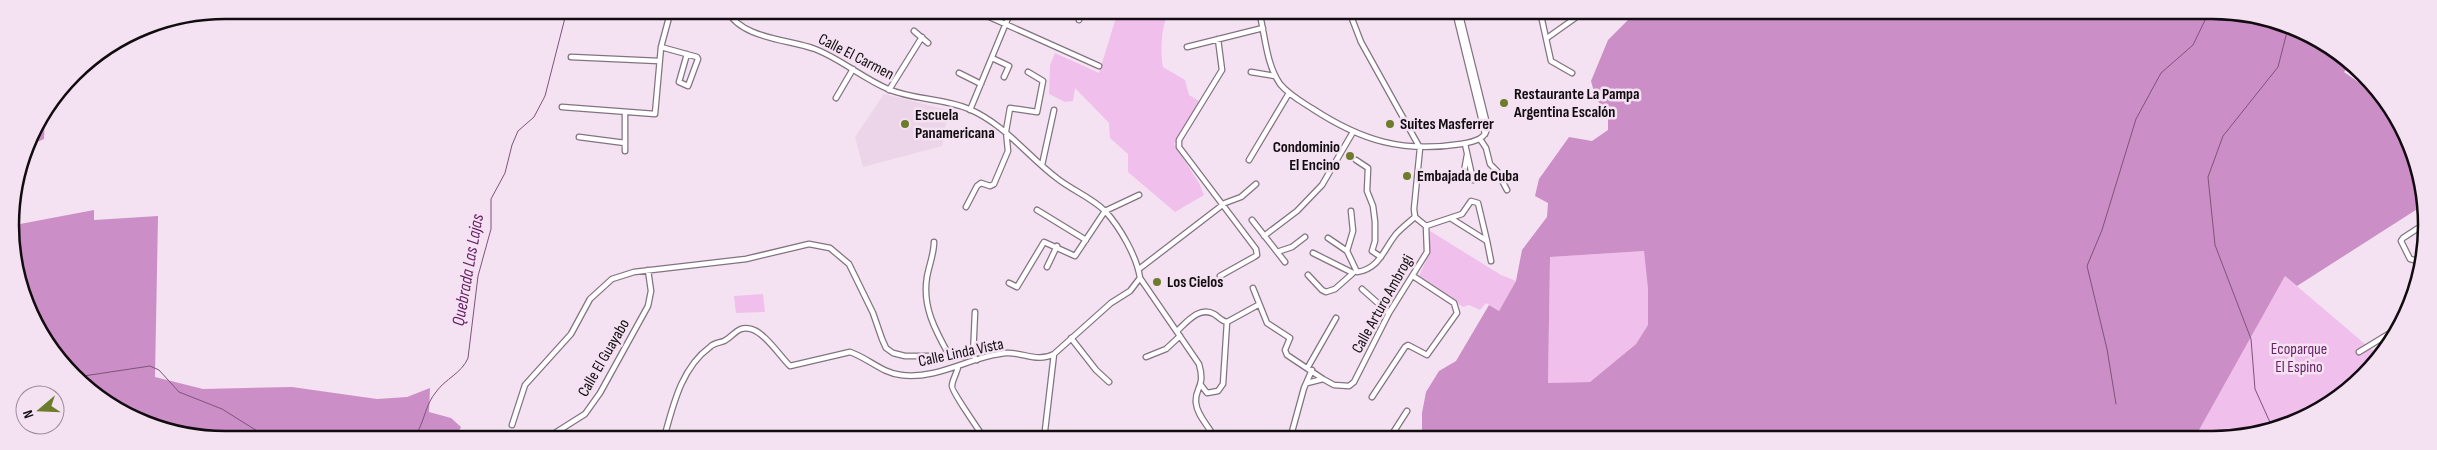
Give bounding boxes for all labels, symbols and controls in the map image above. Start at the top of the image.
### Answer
street label: Calle El Carmen [815,30,897,84]
place label: Restaurante La Pampa Argentina Escalón [1513,85,1640,122]
marker: Restaurante La Pampa Argentina Escalón [1498,97,1510,109]
place label: Escuela Panamericana [915,106,995,143]
place label: Suites Masferrer [1400,115,1494,134]
marker: Escuela Panamericana [899,118,911,130]
marker: Suites Masferrer [1384,118,1396,130]
place label: Condominio El Encino [1273,138,1340,175]
marker: Condominio El Encino [1344,150,1356,162]
place label: Embajada de Cuba [1417,167,1519,186]
marker: Embajada de Cuba [1401,170,1413,182]
water label: Quebrada Las Lajas [448,212,488,327]
street label: Calle Arturo Ambrogi [1348,251,1418,357]
place label: Los Cielos [1167,273,1224,292]
marker: Los Cielos [1151,276,1163,288]
street label: Calle El Guayabo [574,316,634,400]
street label: Calle Linda Vista [917,335,1005,371]
park label: Ecoparque El Espino [2271,340,2327,377]
north arrow [15,385,65,435]
text: N [19,408,37,420]

